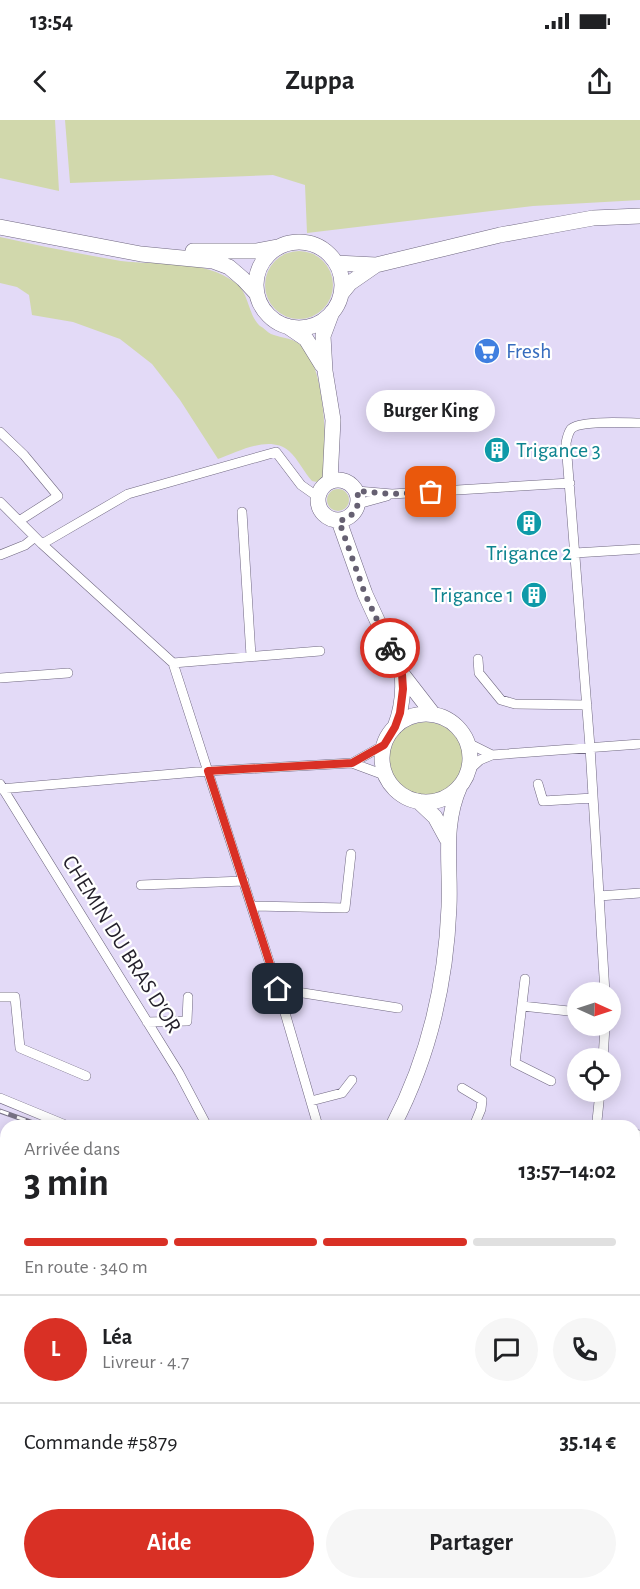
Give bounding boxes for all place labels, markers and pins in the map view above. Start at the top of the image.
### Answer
supermarket icon: Fresh [472,336,502,366]
place label: Fresh [506,340,552,362]
callout: Burger King [366,390,496,432]
building icon: Trigance 3 [482,435,512,465]
place label: Trigance 3 [516,439,601,461]
pin [405,466,456,517]
building icon: Trigance 2 [514,508,544,538]
place label: Trigance 2 [486,542,572,564]
building icon: Trigance 1 [519,580,549,610]
place label: Trigance 1 [431,584,514,606]
pin [252,963,303,1014]

